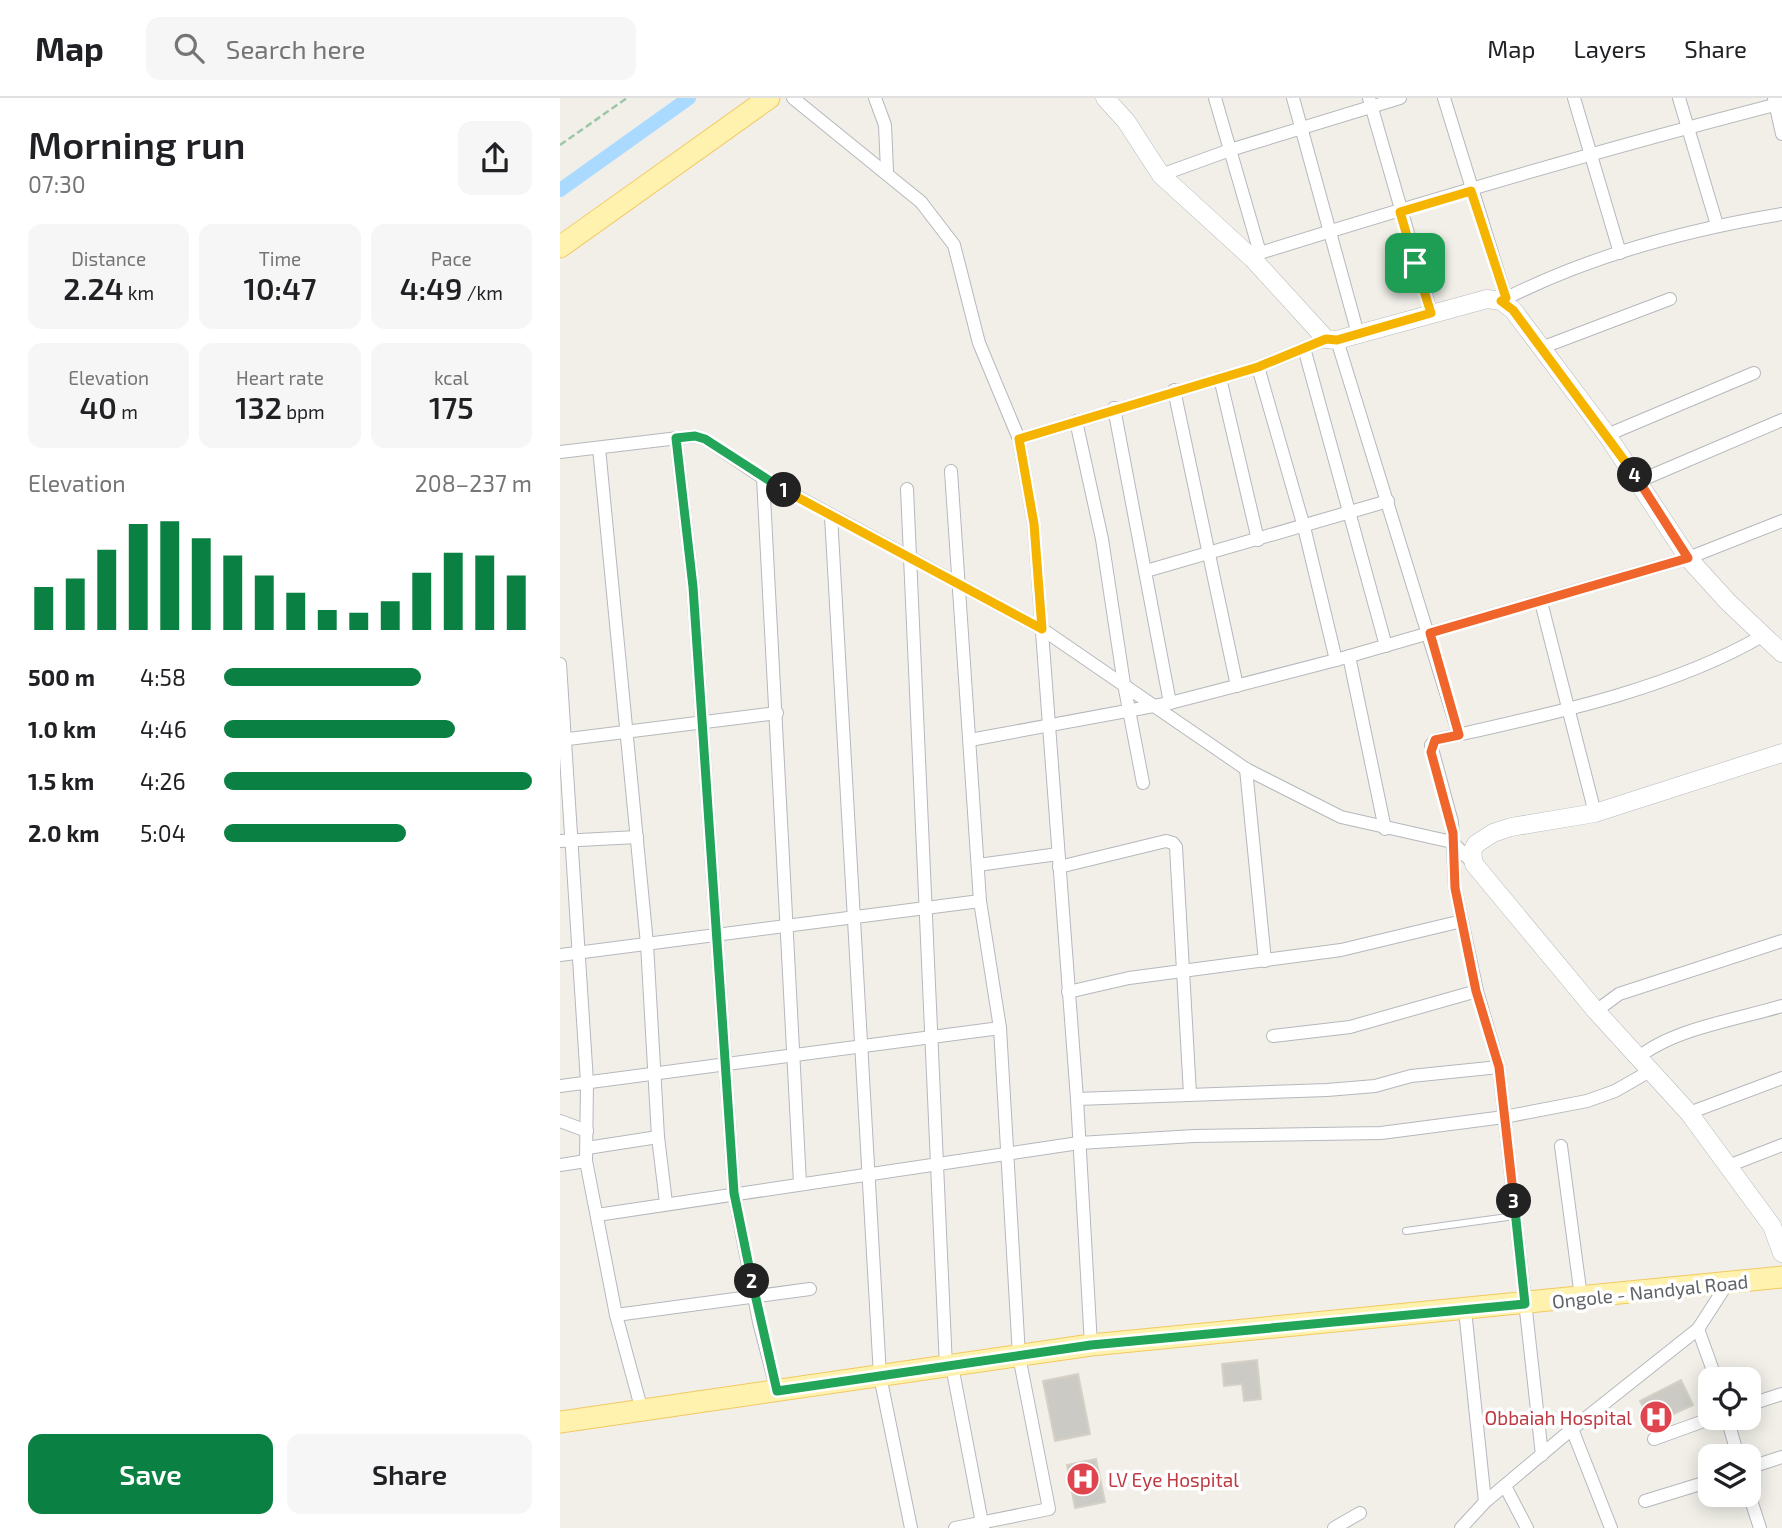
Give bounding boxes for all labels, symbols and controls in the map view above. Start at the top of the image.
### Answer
search box [146,17,636,80]
text: Map [35,28,104,68]
icon: search [170,29,208,67]
text: Search here [226,33,365,64]
text: Map [1487,34,1535,63]
text: Layers [1573,34,1646,63]
text: Share [1684,34,1747,63]
text: Morning run [28,121,246,167]
button: share [458,121,532,195]
text: 07:30 [28,170,86,198]
pin [1385,233,1445,293]
icon: arrive [1396,244,1434,282]
text: Distance [71,247,146,270]
text: Time [259,247,301,270]
text: Pace [431,247,472,270]
text: 2.24 [63,270,124,306]
text: 10:47 [243,270,317,306]
text: 4:49 [400,270,462,306]
text: km [124,281,154,304]
text: /km [462,281,503,304]
text: Elevation [68,366,149,389]
text: Heart rate [236,366,324,389]
text: kcal [434,366,469,389]
text: 40 [80,389,117,425]
text: 132 [235,389,282,425]
text: 175 [429,389,474,425]
text: m [117,400,138,423]
text: bpm [282,400,325,423]
pin: 4 [1618,458,1652,492]
text: 4 [1628,463,1641,486]
text: Elevation [28,469,126,497]
text: 208–237 m [415,469,532,497]
pin: 1 [766,472,802,508]
text: 1 [779,478,788,501]
text: 500 m [28,663,95,691]
text: 4:58 [140,663,186,691]
text: 1.0 km [28,715,96,743]
text: 4:46 [140,715,187,743]
text: 1.5 km [28,767,94,795]
text: 4:26 [140,767,186,795]
text: 2.0 km [28,819,100,847]
text: 5:04 [140,819,186,847]
pin: 3 [1496,1184,1532,1218]
text: 3 [1508,1189,1519,1212]
pin: 2 [734,1264,770,1298]
text: 2 [746,1269,757,1292]
street label: Ongole - Nandyal Road [1551,1269,1749,1313]
map controls [1698,1367,1761,1507]
button: locate [1698,1367,1761,1430]
hospital icon: Obbaiah Hospital [1637,1398,1675,1436]
place label: Obbaiah Hospital [1485,1406,1632,1429]
button: Save [28,1434,273,1514]
button: Share [287,1434,532,1514]
button: layers [1698,1444,1761,1507]
hospital icon: LV Eye Hospital [1064,1460,1102,1498]
place label: LV Eye Hospital [1108,1468,1239,1491]

